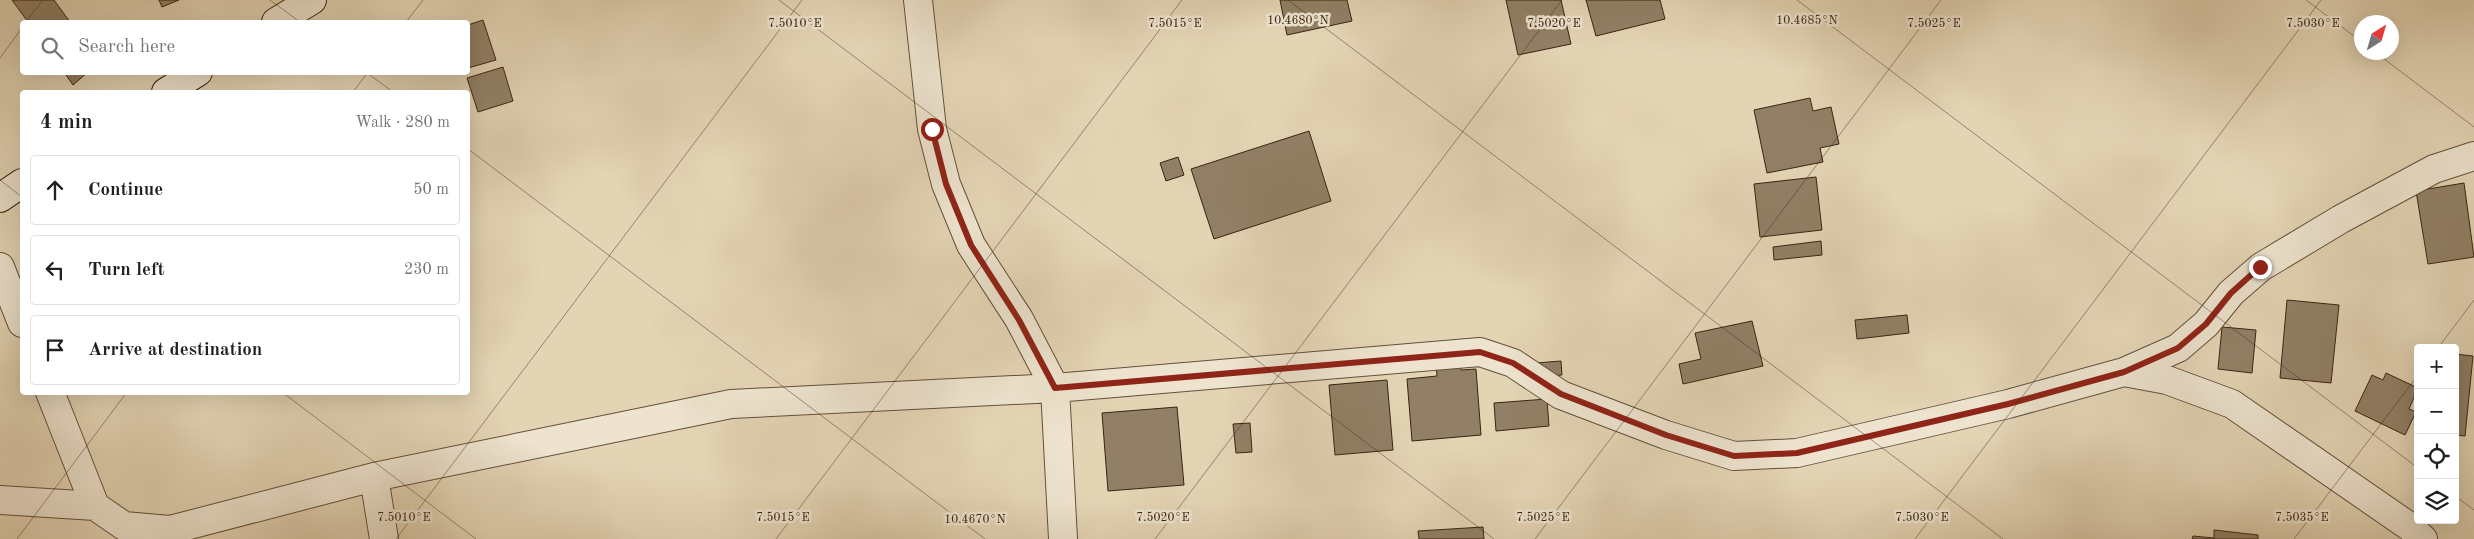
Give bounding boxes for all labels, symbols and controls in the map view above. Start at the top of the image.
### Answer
text: 10.4685°N [1776,14,1838,27]
text: 10.4680°N [1267,15,1329,27]
north arrow [2354,15,2399,60]
text: 7.5010°E [768,17,822,30]
text: 7.5015°E [1148,17,1202,30]
text: 7.5020°E [1527,17,1581,30]
text: 7.5025°E [1907,17,1961,30]
text: 7.5030°E [2286,17,2340,30]
search box [20,20,470,75]
icon: search [38,34,66,62]
text: Search here [78,38,175,57]
text: 4 min [40,112,93,133]
text: Walk · 280 m [355,115,450,131]
route start [921,118,944,141]
icon: ahead [41,176,69,204]
text: Continue [88,181,163,200]
text: 50 m [413,182,449,198]
icon: left [41,256,69,284]
route end [2249,256,2272,279]
text: Turn left [88,261,165,280]
text: 230 m [404,262,449,278]
icon: arrive [41,336,69,364]
text: Arrive at destination [88,341,262,360]
map controls [2414,344,2459,524]
button: + [2414,344,2459,389]
button: − [2414,389,2459,434]
button: locate [2414,434,2459,479]
button: layers [2414,479,2459,524]
text: 7.5010°E [377,511,431,524]
text: 7.5015°E [756,511,810,524]
text: 7.5020°E [1136,511,1190,524]
text: 7.5025°E [1516,511,1570,524]
text: 7.5030°E [1895,511,1949,524]
text: 7.5035°E [2275,511,2329,524]
text: 10.4670°N [944,514,1006,526]

